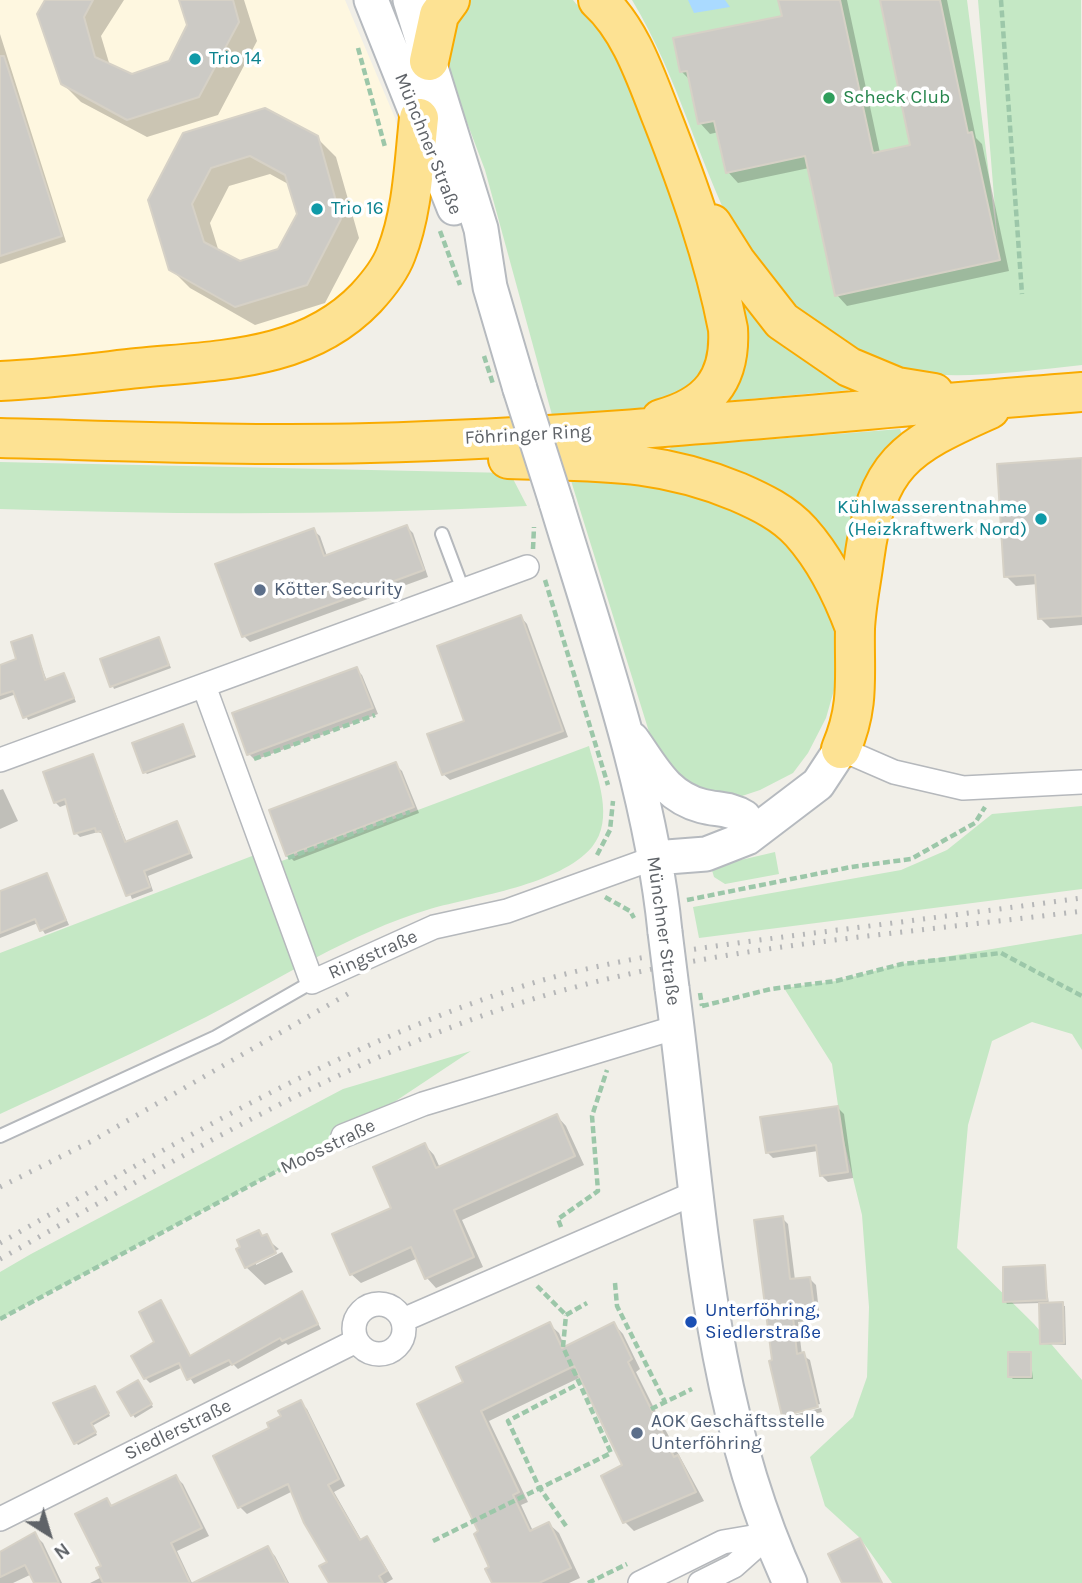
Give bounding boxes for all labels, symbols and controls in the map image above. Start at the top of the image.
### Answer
place label: Trio 14 [209,48,261,70]
marker: Trio 14 [187,51,203,67]
street label: Münchner Straße [389,70,467,218]
place label: Scheck Club [843,87,950,109]
marker: Scheck Club [821,90,837,106]
place label: Trio 16 [331,198,384,220]
marker: Trio 16 [309,201,325,217]
street label: Föhringer Ring [464,420,592,450]
place label: Kühlwasserentnahme (Heizkraftwerk Nord) [837,497,1027,541]
marker: Kühlwasserentnahme (Heizkraftwerk Nord) [1033,511,1049,527]
place label: Kötter Security [274,579,402,601]
marker: Kötter Security [252,582,268,598]
street label: Münchner Straße [641,855,685,1007]
street label: Ringstraße [325,925,421,985]
street label: Moosstraße [277,1114,379,1180]
place label: Unterföhring, Siedlerstraße [705,1300,821,1344]
marker: Unterföhring, Siedlerstraße [683,1314,699,1330]
street label: Siedlerstraße [121,1394,235,1466]
place label: AOK Geschäftsstelle Unterföhring [651,1411,825,1455]
marker: AOK Geschäftsstelle Unterföhring [629,1425,645,1441]
north arrow [14,1499,84,1569]
text: N [50,1538,74,1564]

